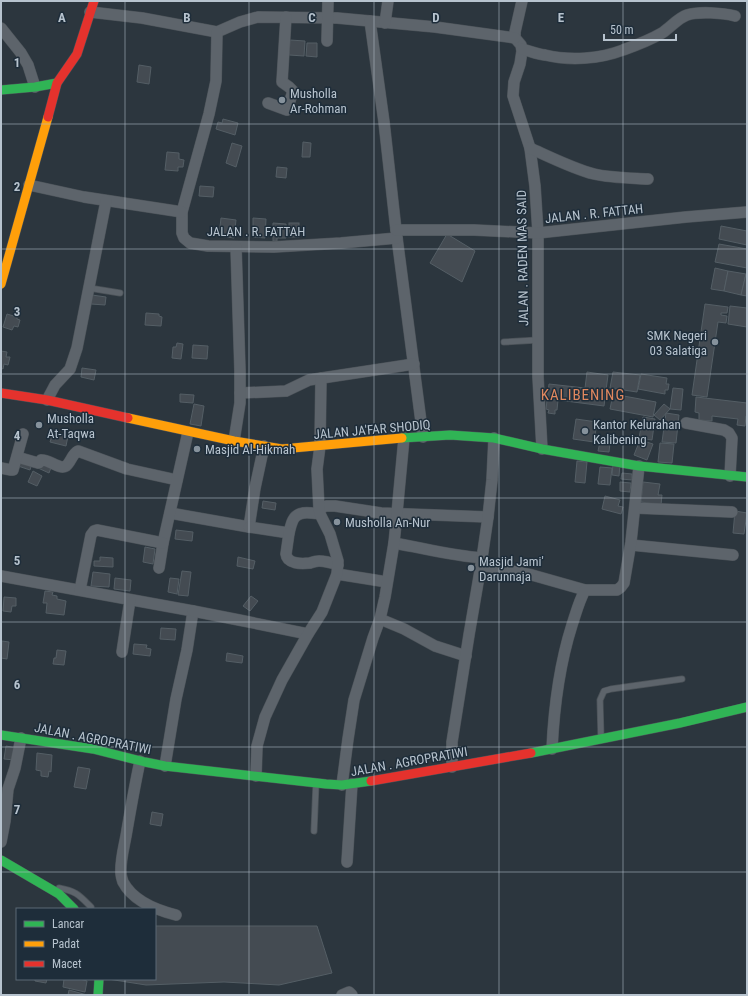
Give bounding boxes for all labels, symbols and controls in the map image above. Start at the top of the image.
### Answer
text: A [58,10,66,25]
text: B [183,10,191,25]
text: C [308,10,316,25]
text: D [432,10,440,25]
text: E [558,10,565,25]
scale bar [604,16,676,42]
text: 50 m [610,23,634,37]
text: 1 [14,55,20,70]
place label: Musholla Ar-Rohman [290,86,347,116]
marker: Musholla Ar-Rohman [277,95,287,105]
text: 2 [14,179,21,194]
street label: JALAN . RADEN MAS SAID [514,190,531,326]
street label: JALAN . R. FATTAH [544,201,644,226]
street label: JALAN . R. FATTAH [207,224,305,239]
text: 3 [14,304,20,319]
place label: SMK Negeri 03 Salatiga [647,328,707,358]
marker: SMK Negeri 03 Salatiga [710,337,720,347]
district label: KALIBENING [541,386,625,404]
place label: Musholla At-Taqwa [47,411,95,441]
street label: JALAN JA'FAR SHODIQ [313,417,431,442]
place label: Kantor Kelurahan Kalibening [593,417,681,447]
marker: Musholla At-Taqwa [34,420,44,430]
marker: Kantor Kelurahan Kalibening [580,426,590,436]
text: 4 [14,428,21,443]
place label: Masjid Al-Hikmah [205,442,295,457]
marker: Masjid Al-Hikmah [192,444,202,454]
place label: Musholla An-Nur [345,515,430,530]
marker: Musholla An-Nur [332,517,342,527]
text: 5 [14,553,21,568]
place label: Masjid Jami' Darunnaja [479,554,544,584]
marker: Masjid Jami' Darunnaja [466,563,476,573]
text: 6 [14,677,21,692]
street label: JALAN . AGROPRATIWI [33,720,153,757]
street label: JALAN . AGROPRATIWI [349,744,469,779]
text: 7 [14,802,21,817]
legend [16,908,156,980]
text: Lancar [52,917,85,931]
text: Padat [52,937,80,951]
text: Macet [52,957,82,971]

